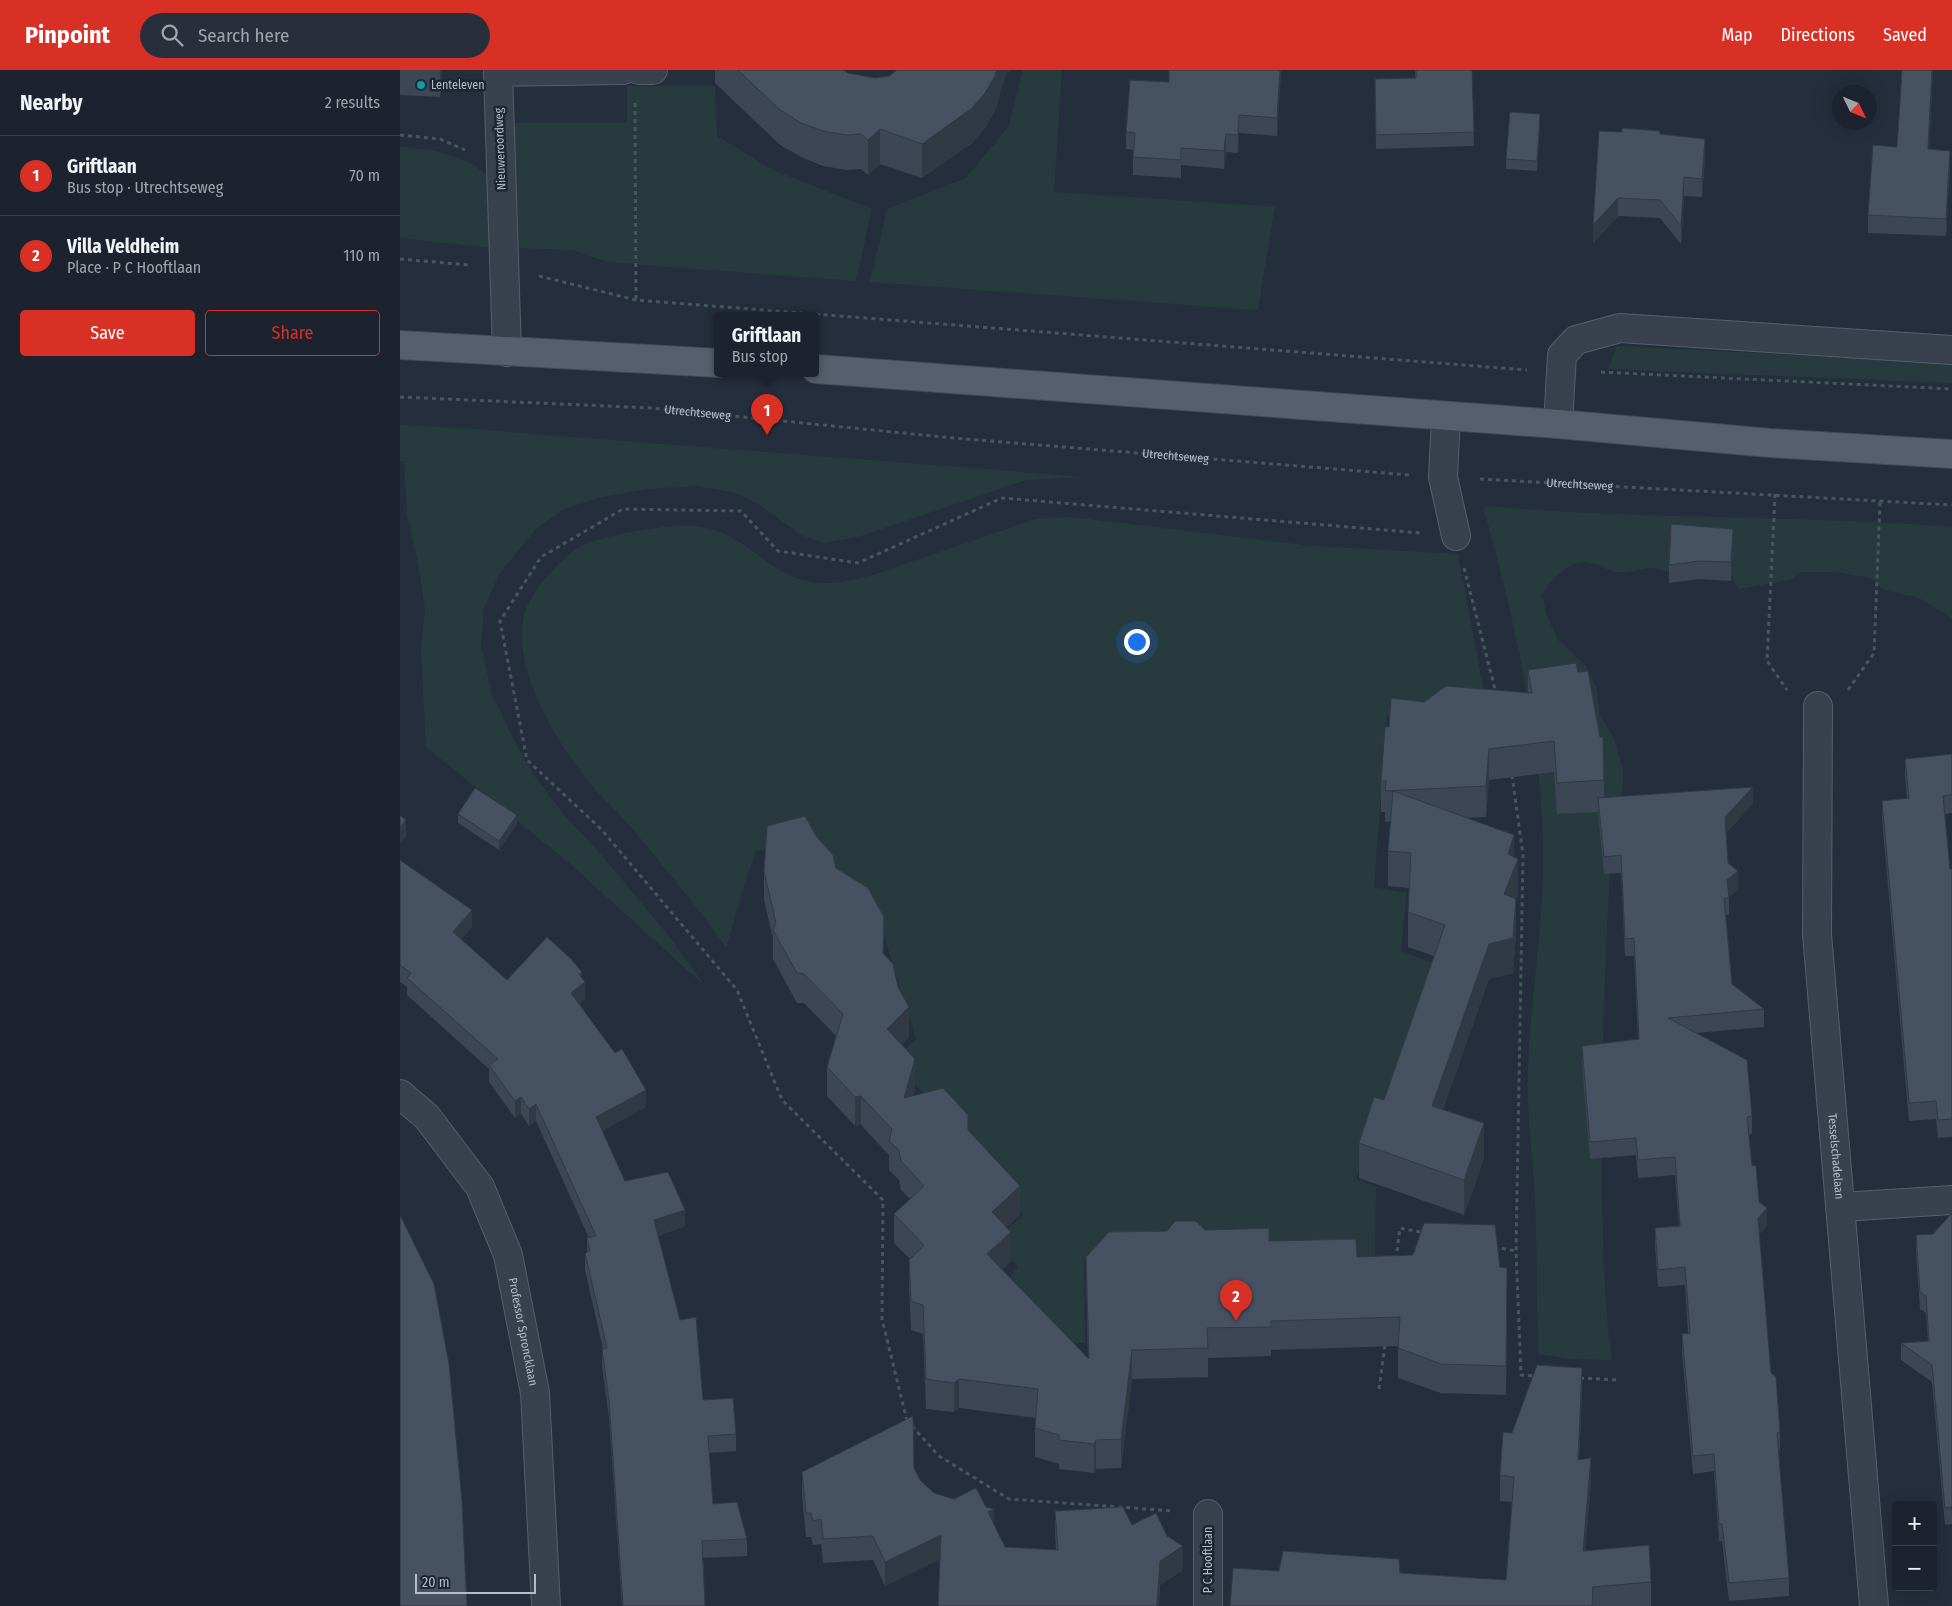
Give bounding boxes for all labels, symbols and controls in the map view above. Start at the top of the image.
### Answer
search box [140,13,490,58]
text: Pinpoint [25,21,110,49]
icon: search [158,21,186,49]
text: Search here [198,24,289,47]
text: Map [1721,24,1753,46]
text: Directions [1781,24,1855,46]
text: Saved [1883,24,1927,46]
place label: Lenteleven [431,78,485,92]
marker: Lenteleven [415,79,427,91]
north arrow [1832,85,1877,130]
text: Nearby [20,90,82,116]
text: 2 results [325,93,380,112]
street label: Nieuweroordweg [492,107,508,190]
text: Griftlaan [67,155,137,178]
text: 1 [33,166,39,185]
text: 70 m [349,166,380,185]
text: Bus stop · Utrechtseweg [67,178,223,197]
text: Villa Veldheim [67,235,179,258]
text: 2 [32,246,40,265]
text: 110 m [343,246,380,265]
text: Place · P C Hooftlaan [67,258,201,277]
button: Save [20,310,195,356]
button: Share [205,310,380,356]
popup [714,312,819,377]
text: Griftlaan [732,324,801,347]
text: Bus stop [732,347,788,366]
pin: 1 [751,394,783,435]
street label: Utrechtseweg [664,402,732,423]
street label: Utrechtseweg [1142,446,1210,466]
street label: Utrechtseweg [1546,476,1614,493]
your location [1124,629,1150,655]
street label: Tesselschadelaan [1825,1113,1846,1200]
street label: Professor Sproncklaan [506,1276,540,1387]
pin: 2 [1220,1280,1252,1321]
map controls [1892,1501,1937,1591]
button: + [1892,1501,1937,1546]
street label: P C Hooftlaan [1201,1527,1215,1593]
button: − [1892,1546,1937,1591]
scale bar [415,1571,536,1594]
text: 20 m [422,1574,450,1591]

